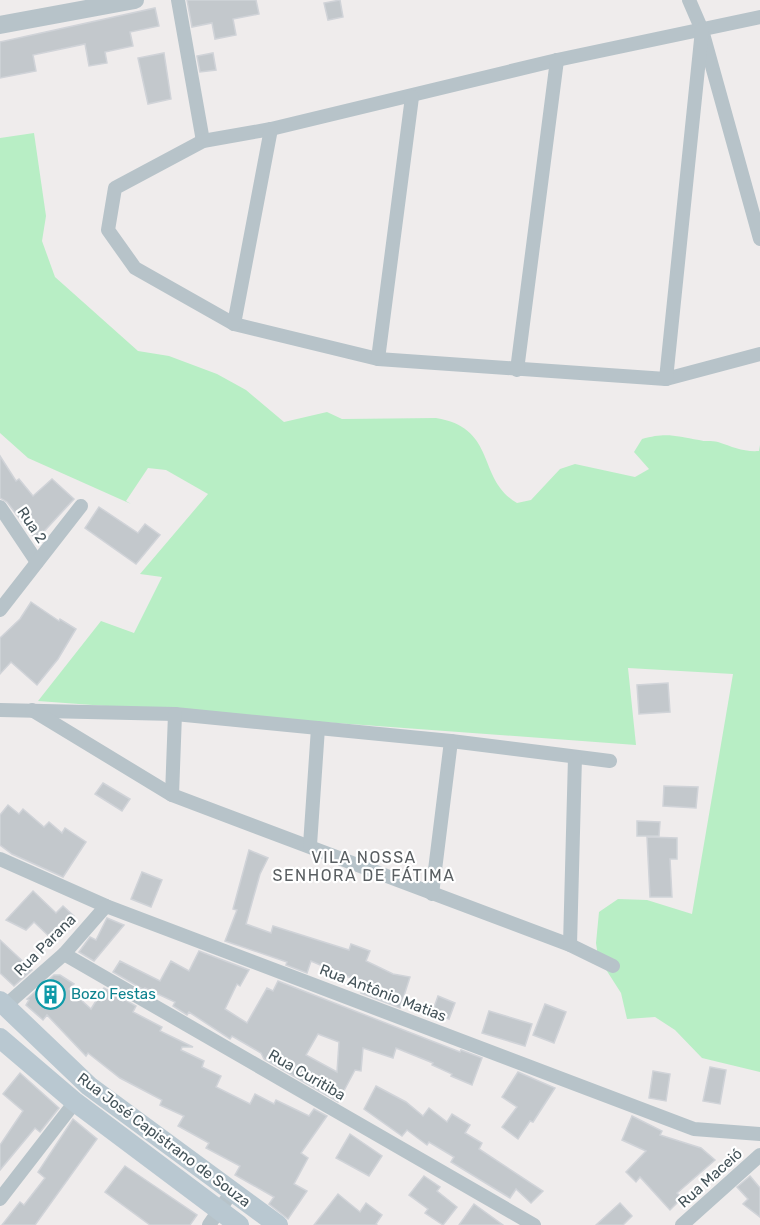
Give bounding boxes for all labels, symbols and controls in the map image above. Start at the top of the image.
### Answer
street label: Rua 2 [13,504,51,547]
district label: VILA NOSSA SENHORA DE FÁTIMA [272,848,456,885]
street label: Rua Parana [10,910,80,980]
street label: Rua Antônio Matias [317,961,449,1026]
building icon: Bozo Festas [34,978,66,1010]
place label: Bozo Festas [71,985,156,1003]
street label: Rua Curitiba [265,1046,349,1104]
street label: Rua José Capistrano de Souza [74,1069,254,1211]
street label: Rua Maceió [674,1145,746,1211]

